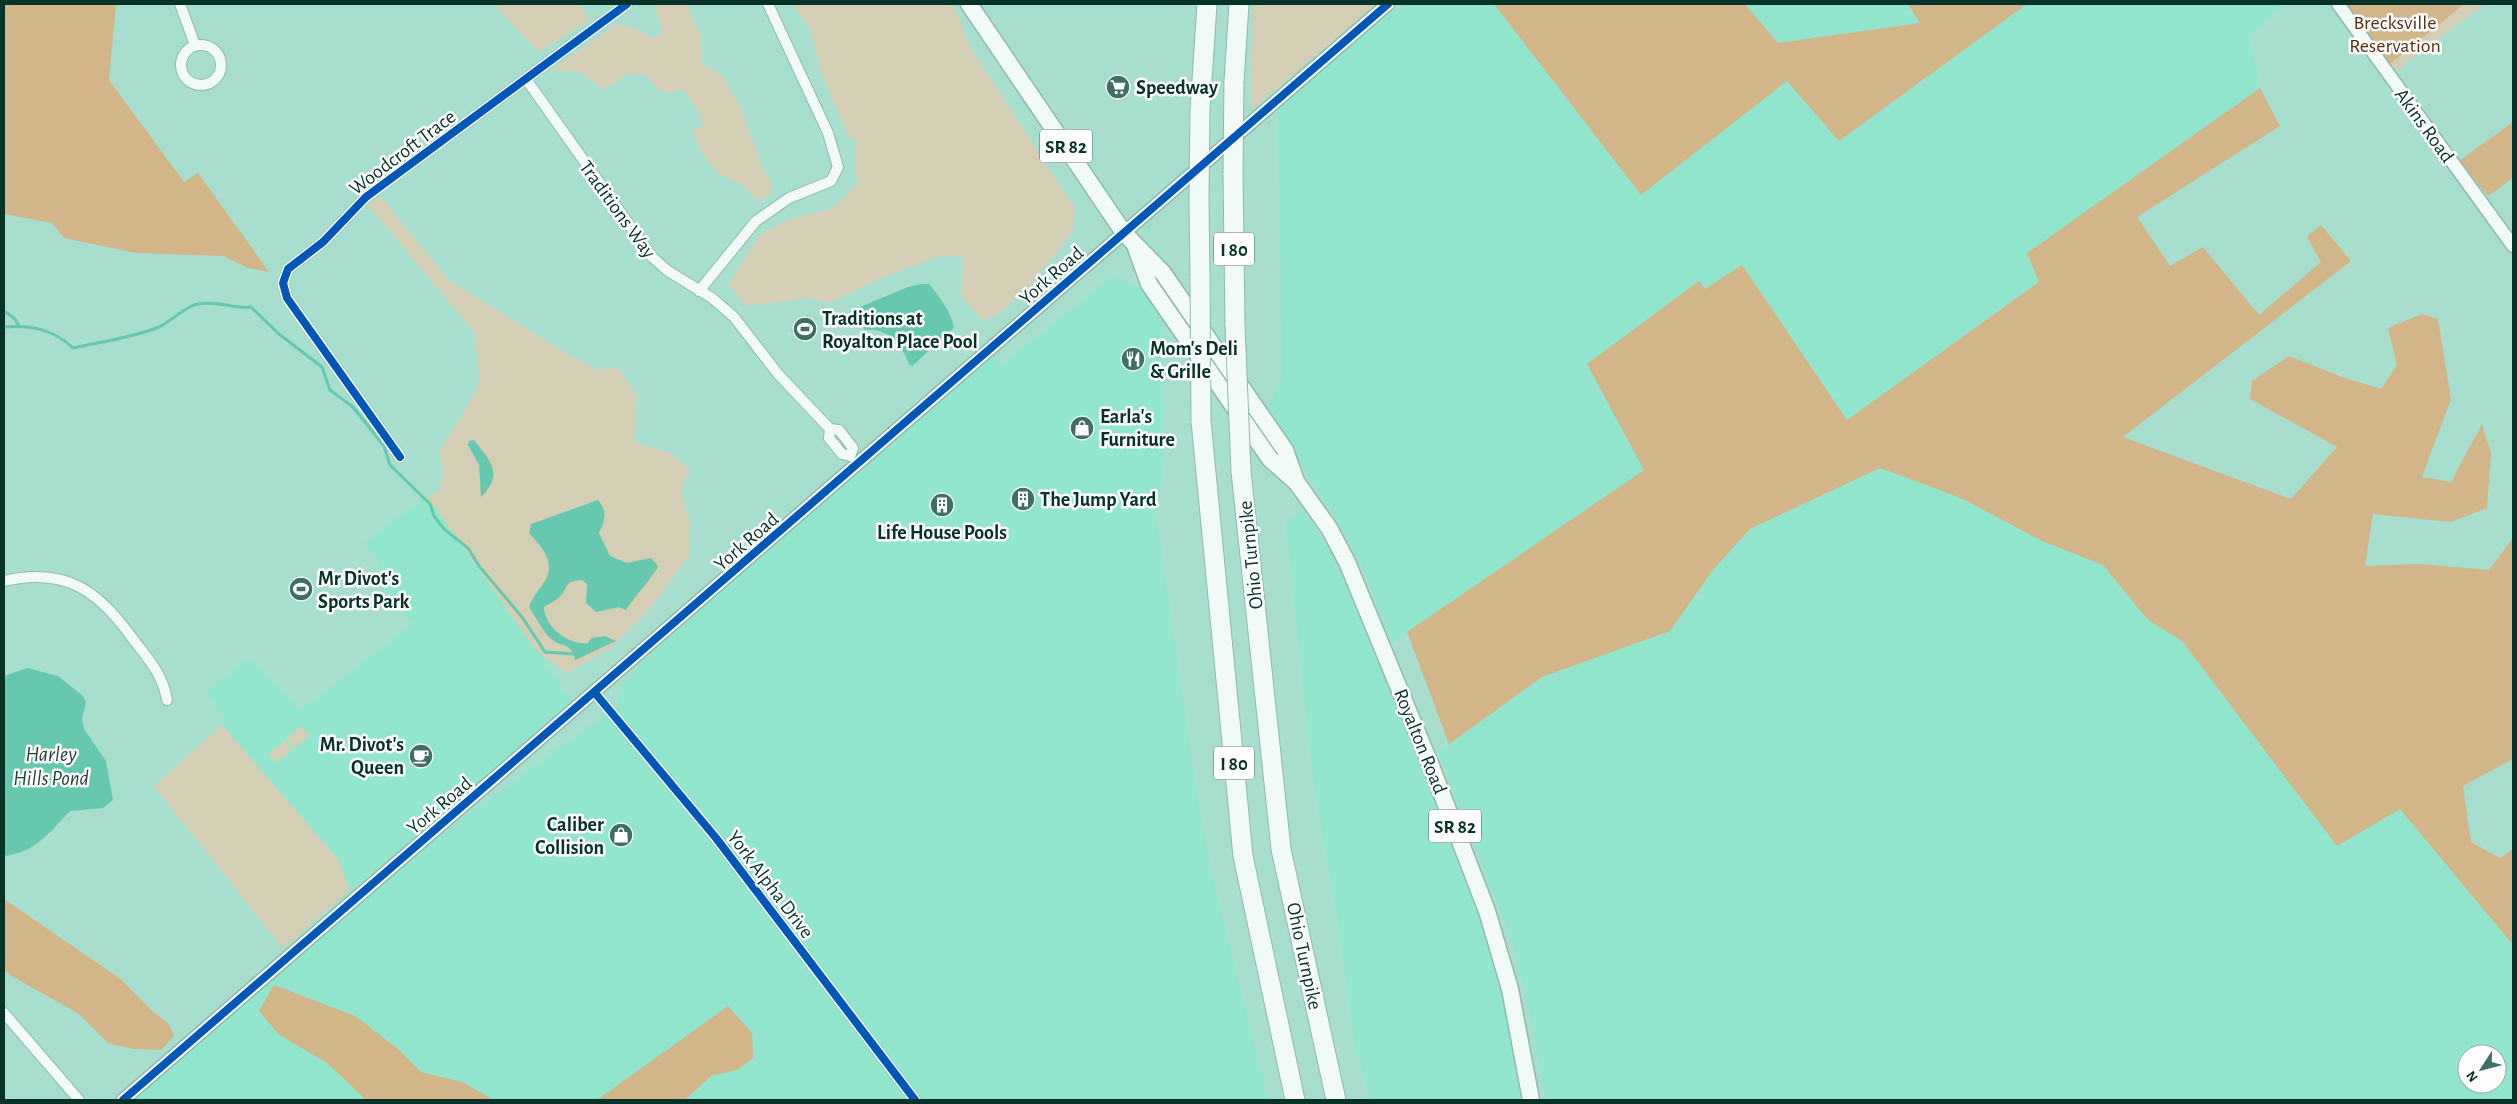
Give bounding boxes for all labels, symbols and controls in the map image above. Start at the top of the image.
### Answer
park label: Brecksville Reservation [2349,13,2441,56]
supermarket icon: Speedway [1105,74,1131,100]
place label: Speedway [1136,78,1218,98]
street label: Akins Road [2391,85,2458,166]
street label: Woodcroft Trace [346,107,459,199]
road number: SR 82 [1040,130,1092,162]
street label: Traditions Way [575,157,659,262]
road number: I 80 [1214,232,1254,266]
street label: York Road [1016,243,1087,309]
place label: Traditions at Royalton Place Pool [822,309,978,352]
sports icon: Traditions at Royalton Place Pool [792,316,818,342]
place label: Mom's Deli & Grille [1150,339,1238,382]
restaurant icon: Mom's Deli & Grille [1120,346,1146,372]
place label: Earla's Furniture [1100,407,1175,450]
shop icon: Earla's Furniture [1069,415,1095,441]
building icon: The Jump Yard [1010,486,1036,512]
place label: The Jump Yard [1040,490,1157,510]
building icon: Life House Pools [929,492,955,518]
street label: Ohio Turnpike [1235,500,1267,610]
street label: York Road [711,509,782,575]
place label: Life House Pools [877,523,1007,543]
place label: Mr Divot's Sports Park [318,569,409,612]
sports icon: Mr Divot's Sports Park [288,576,314,602]
street label: Royalton Road [1390,686,1450,797]
place label: Mr. Divot's Queen [320,735,404,779]
cafe icon: Mr. Divot's Queen [408,743,434,769]
water label: Harley Hills Pond [13,744,89,789]
road number: I 80 [1214,746,1254,780]
street label: York Road [403,773,476,838]
road number: SR 82 [1429,809,1481,842]
place label: Caliber Collision [535,815,604,858]
shop icon: Caliber Collision [608,822,634,848]
street label: York Alpha Drive [723,827,817,942]
street label: Ohio Turnpike [1283,901,1325,1012]
north arrow [2457,1044,2507,1094]
text: N [2464,1068,2481,1084]

